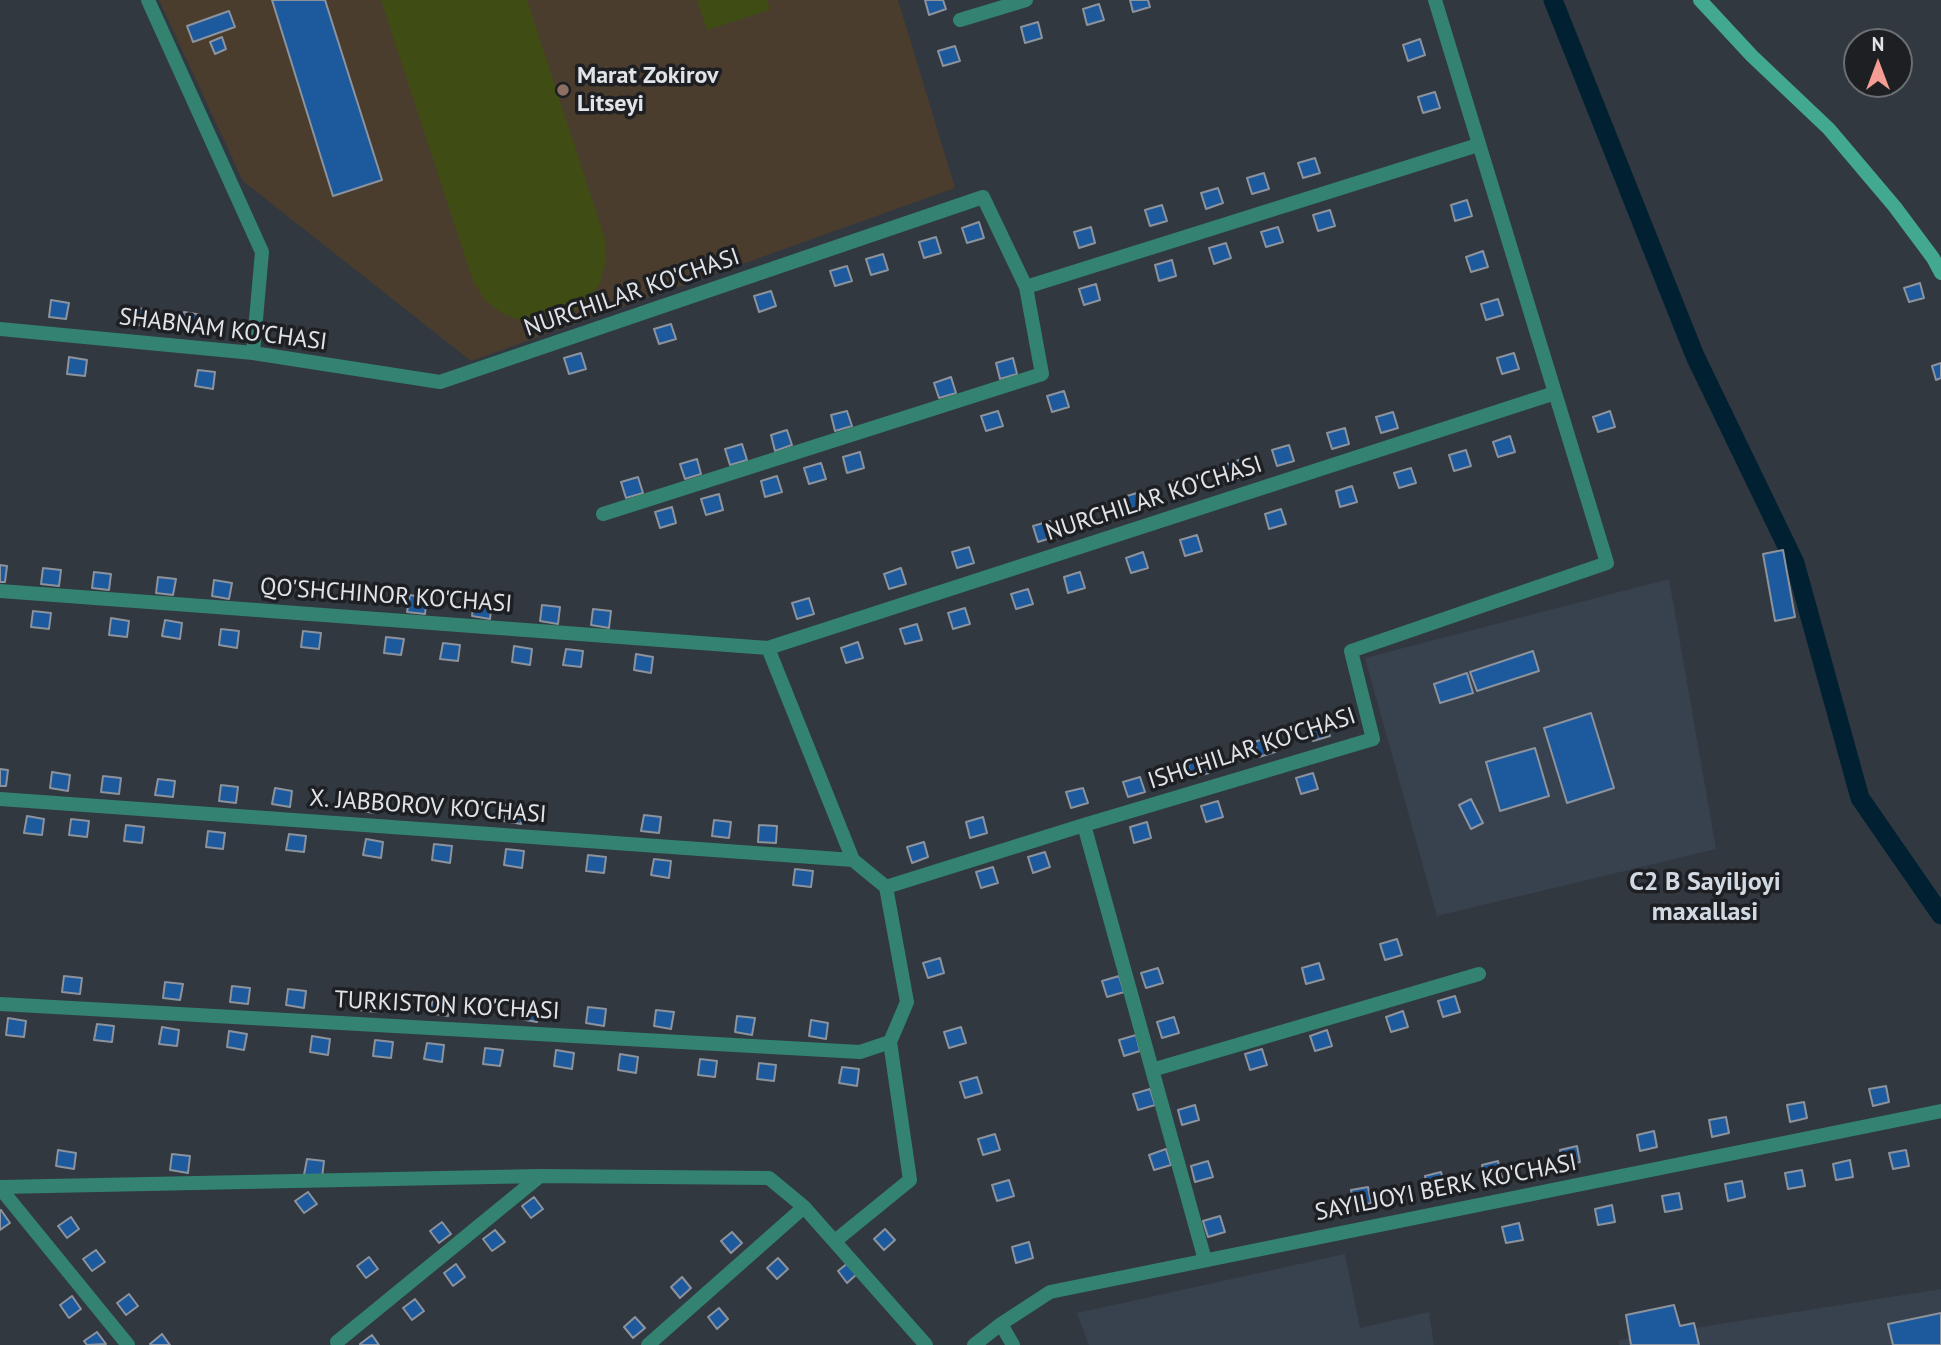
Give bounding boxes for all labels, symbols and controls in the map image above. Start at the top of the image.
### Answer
north arrow [1843,28,1913,98]
text: N [1872,32,1884,56]
place label: Marat Zokirov Litseyi [577,62,719,118]
marker: Marat Zokirov Litseyi [555,82,571,98]
street label: NURCHILAR KO'CHASI [521,243,743,343]
street label: SHABNAM KO'CHASI [117,303,329,357]
street label: NURCHILAR KO'CHASI [1042,450,1266,548]
street label: QO'SHCHINOR KO'CHASI [259,573,513,619]
street label: ISHCHILAR KO'CHASI [1144,702,1360,796]
street label: X. JABBOROV KO'CHASI [308,784,548,830]
district label: C2 B Sayiljoyi maxallasi [1629,867,1781,928]
street label: TURKISTON KO'CHASI [334,986,560,1026]
street label: SAYILJOYI BERK KO'CHASI [1313,1148,1579,1228]

